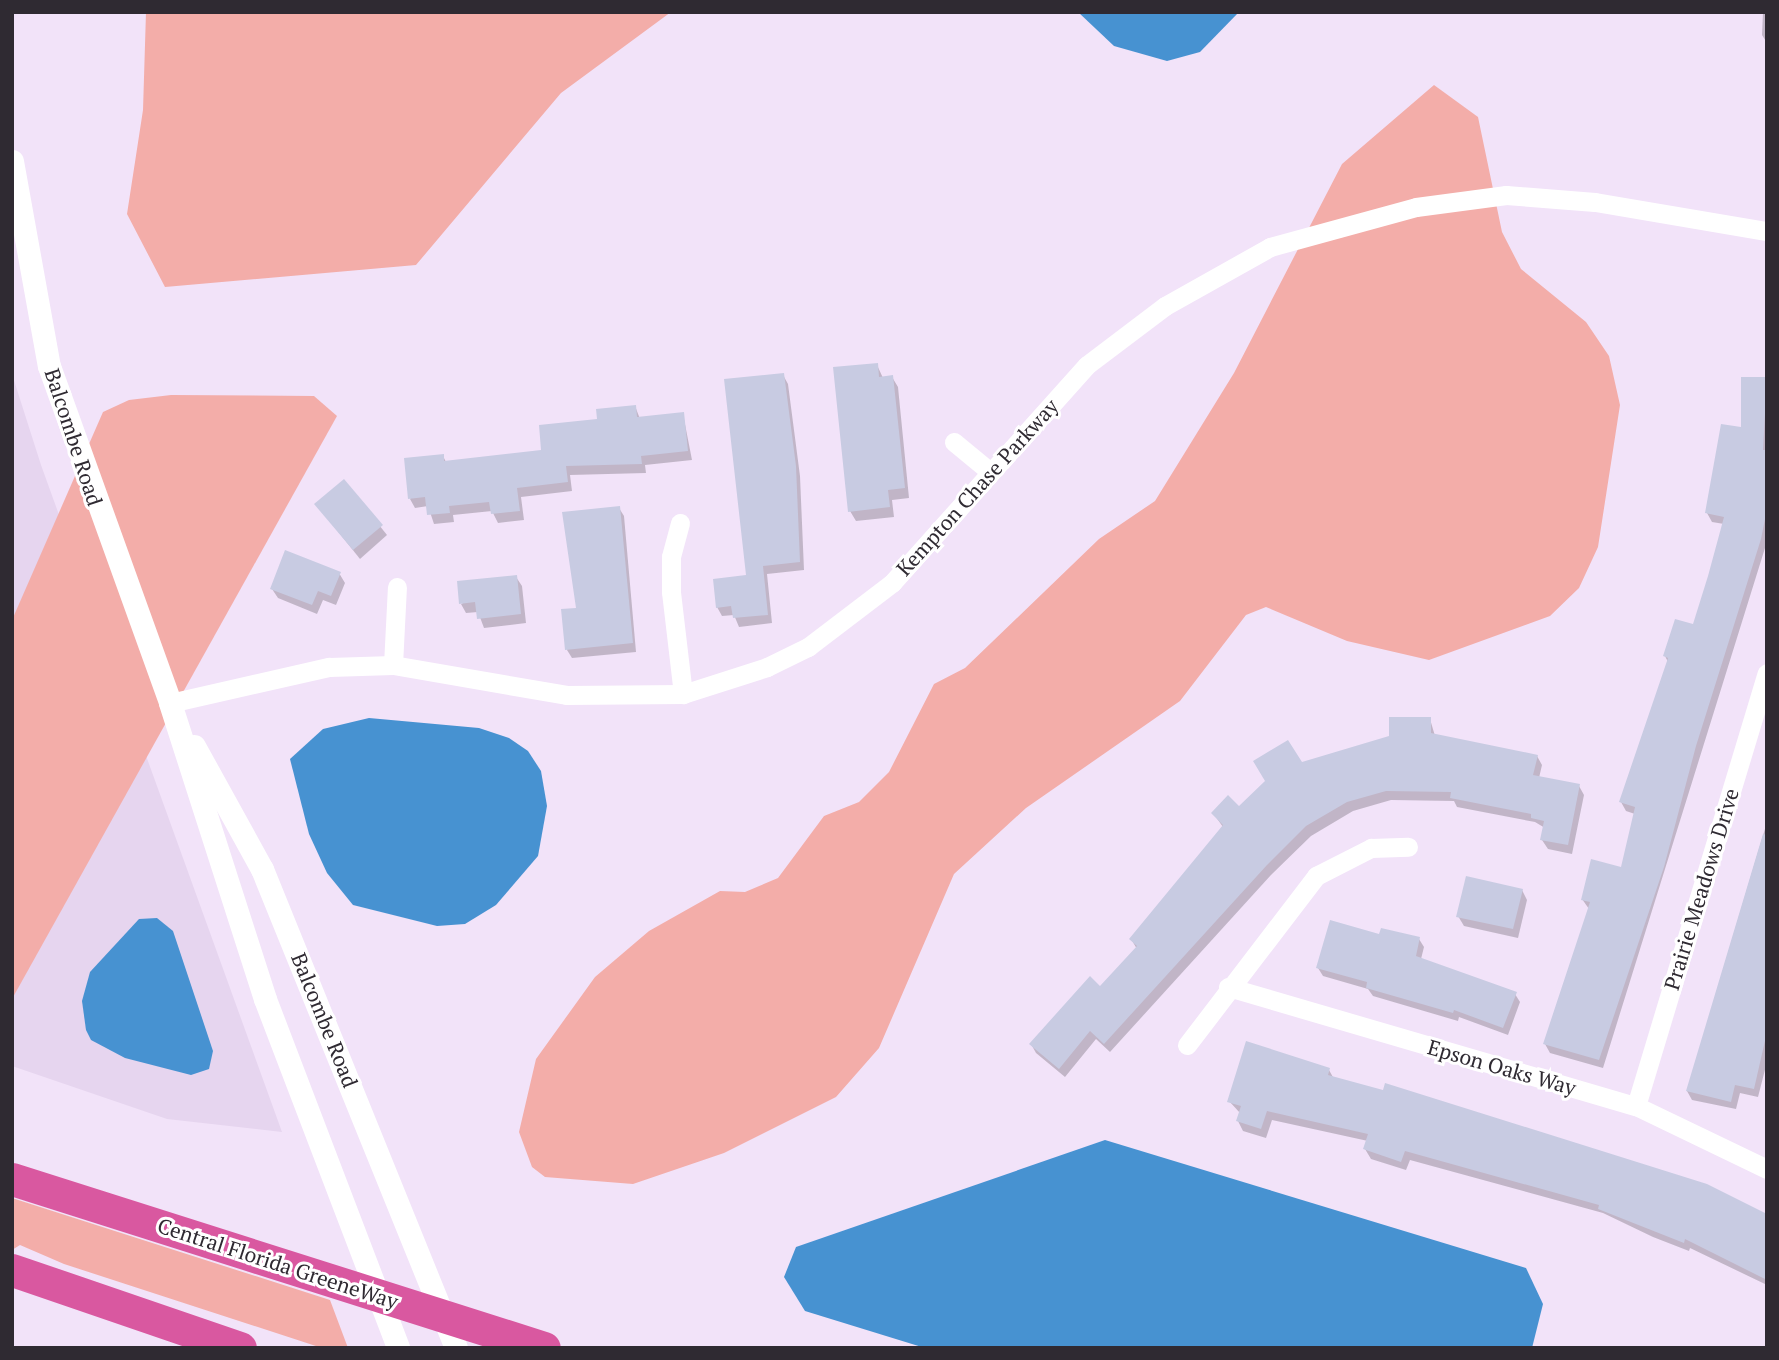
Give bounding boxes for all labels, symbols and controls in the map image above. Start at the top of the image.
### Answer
street label: Balcombe Road [40,365,108,509]
street label: Kempton Chase Parkway [891,393,1063,581]
street label: Prairie Meadows Drive [1658,785,1744,993]
street label: Balcombe Road [287,949,363,1091]
street label: Epson Oaks Way [1425,1034,1579,1100]
street label: Central Florida GreeneWay [155,1212,401,1314]

